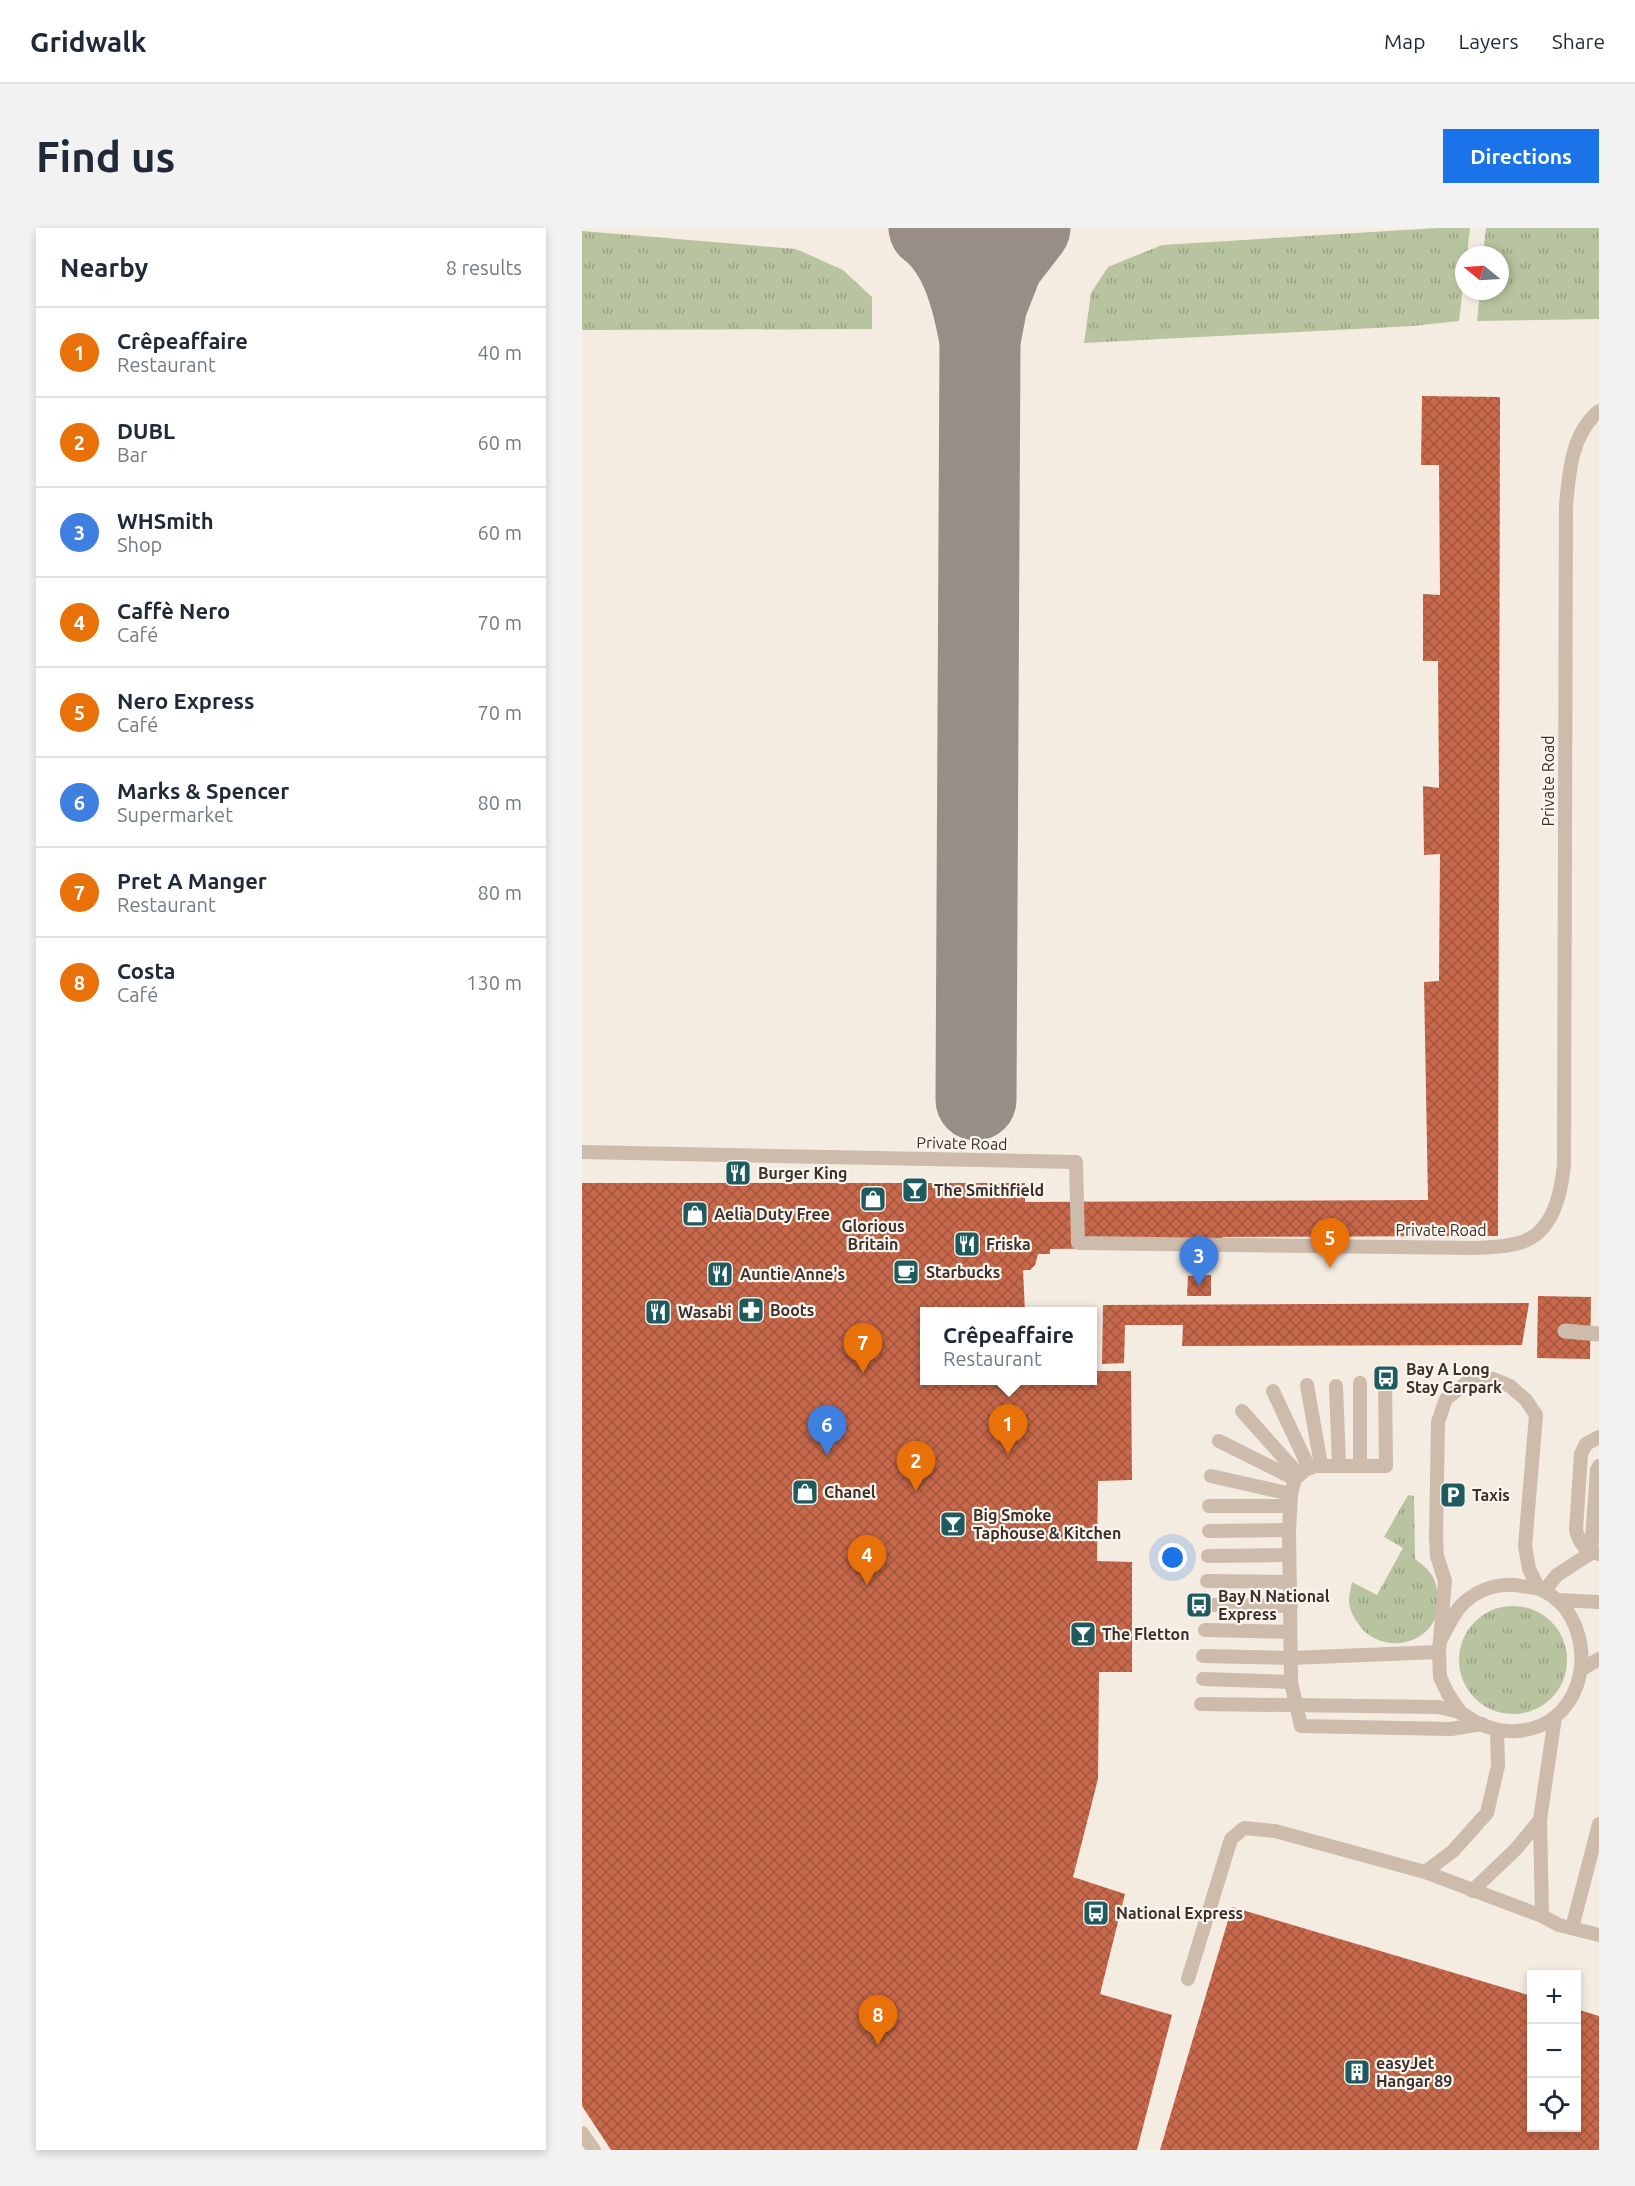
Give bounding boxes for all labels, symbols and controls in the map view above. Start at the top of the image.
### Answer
text: Gridwalk [30,26,147,57]
text: Map [1384,29,1425,53]
text: Layers [1458,29,1519,53]
text: Share [1552,29,1605,53]
button: Directions [1443,129,1599,183]
text: Find us [36,133,175,180]
north arrow [1455,246,1509,300]
text: Nearby [60,253,148,282]
text: 8 results [446,256,522,279]
text: Crêpeaffaire [117,328,248,353]
text: 1 [74,341,85,364]
text: 40 m [478,341,522,364]
text: Restaurant [117,353,216,376]
text: DUBL [117,418,175,443]
text: 2 [74,431,85,454]
text: 60 m [478,431,522,454]
text: Bar [117,443,148,466]
text: WHSmith [117,508,214,533]
text: 3 [74,521,85,544]
text: 60 m [478,521,522,544]
text: Shop [117,533,162,556]
text: Caffè Nero [117,598,230,623]
text: 4 [74,611,85,634]
text: 70 m [478,611,522,634]
text: Café [117,623,158,646]
text: Nero Express [117,688,254,713]
text: 5 [74,701,85,724]
text: 70 m [478,701,522,724]
text: Café [117,713,158,736]
street label: Private Road [1539,735,1557,827]
text: Marks & Spencer [117,778,289,803]
text: 6 [74,791,85,814]
text: 80 m [478,791,522,814]
text: Supermarket [117,803,233,826]
text: Pret A Manger [117,868,267,893]
text: 7 [74,881,85,904]
text: 80 m [478,881,522,904]
text: Restaurant [117,893,216,916]
text: Costa [117,958,176,983]
text: 8 [74,971,85,994]
text: 130 m [466,971,522,994]
text: Café [117,983,158,1006]
street label: Private Road [916,1133,1008,1153]
restaurant icon: Burger King [723,1158,753,1188]
place label: Burger King [758,1164,848,1182]
bar icon: The Smithfield [900,1175,930,1205]
place label: The Smithfield [934,1181,1044,1199]
shop icon: Glorious Britain [858,1184,888,1214]
shop icon: Aelia Duty Free [680,1199,710,1229]
place label: Aelia Duty Free [714,1205,830,1223]
place label: Glorious Britain [841,1217,905,1253]
pin: 5 [1310,1218,1350,1268]
street label: Private Road [1395,1221,1487,1239]
restaurant icon: Friska [952,1229,982,1259]
place label: Friska [986,1235,1031,1253]
pin: 3 [1180,1236,1218,1286]
cafe icon: Starbucks [891,1257,921,1287]
restaurant icon: Auntie Anne's [705,1259,735,1289]
place label: Starbucks [926,1263,1000,1281]
place label: Auntie Anne's [740,1265,845,1283]
pharmacy icon: Boots [736,1295,766,1325]
restaurant icon: Wasabi [643,1297,673,1327]
place label: Boots [770,1301,814,1319]
place label: Wasabi [678,1303,732,1321]
popup [920,1307,1097,1385]
text: Crêpeaffaire [943,1322,1074,1347]
pin: 7 [844,1324,882,1373]
text: Restaurant [943,1347,1042,1370]
place label: Bay A Long Stay Carpark [1406,1360,1502,1396]
bus stop icon: Bay A Long Stay Carpark [1371,1363,1401,1393]
pin: 1 [988,1404,1028,1454]
pin: 6 [808,1406,846,1455]
pin: 2 [896,1442,936,1491]
shop icon: Chanel [790,1477,820,1507]
parking icon: Taxis [1438,1480,1468,1510]
place label: Chanel [824,1483,876,1501]
place label: Taxis [1472,1486,1510,1504]
place label: Big Smoke Taphouse & Kitchen [973,1506,1121,1542]
bar icon: Big Smoke Taphouse & Kitchen [938,1509,968,1539]
pin: 4 [848,1536,886,1585]
your location [1158,1543,1187,1572]
place label: Bay N National Express [1218,1587,1330,1623]
bus stop icon: Bay N National Express [1184,1590,1214,1620]
bar icon: The Fletton [1068,1619,1098,1649]
place label: The Fletton [1102,1625,1190,1643]
bus stop icon: National Express [1081,1898,1111,1928]
place label: National Express [1116,1904,1243,1922]
map controls [1527,1970,1581,2132]
button: + [1527,1970,1581,2024]
pin: 8 [858,1996,898,2045]
button: − [1527,2024,1581,2078]
place label: easyJet Hangar 89 [1376,2054,1452,2090]
building icon: easyJet Hangar 89 [1342,2057,1372,2087]
button: locate [1527,2078,1581,2132]

